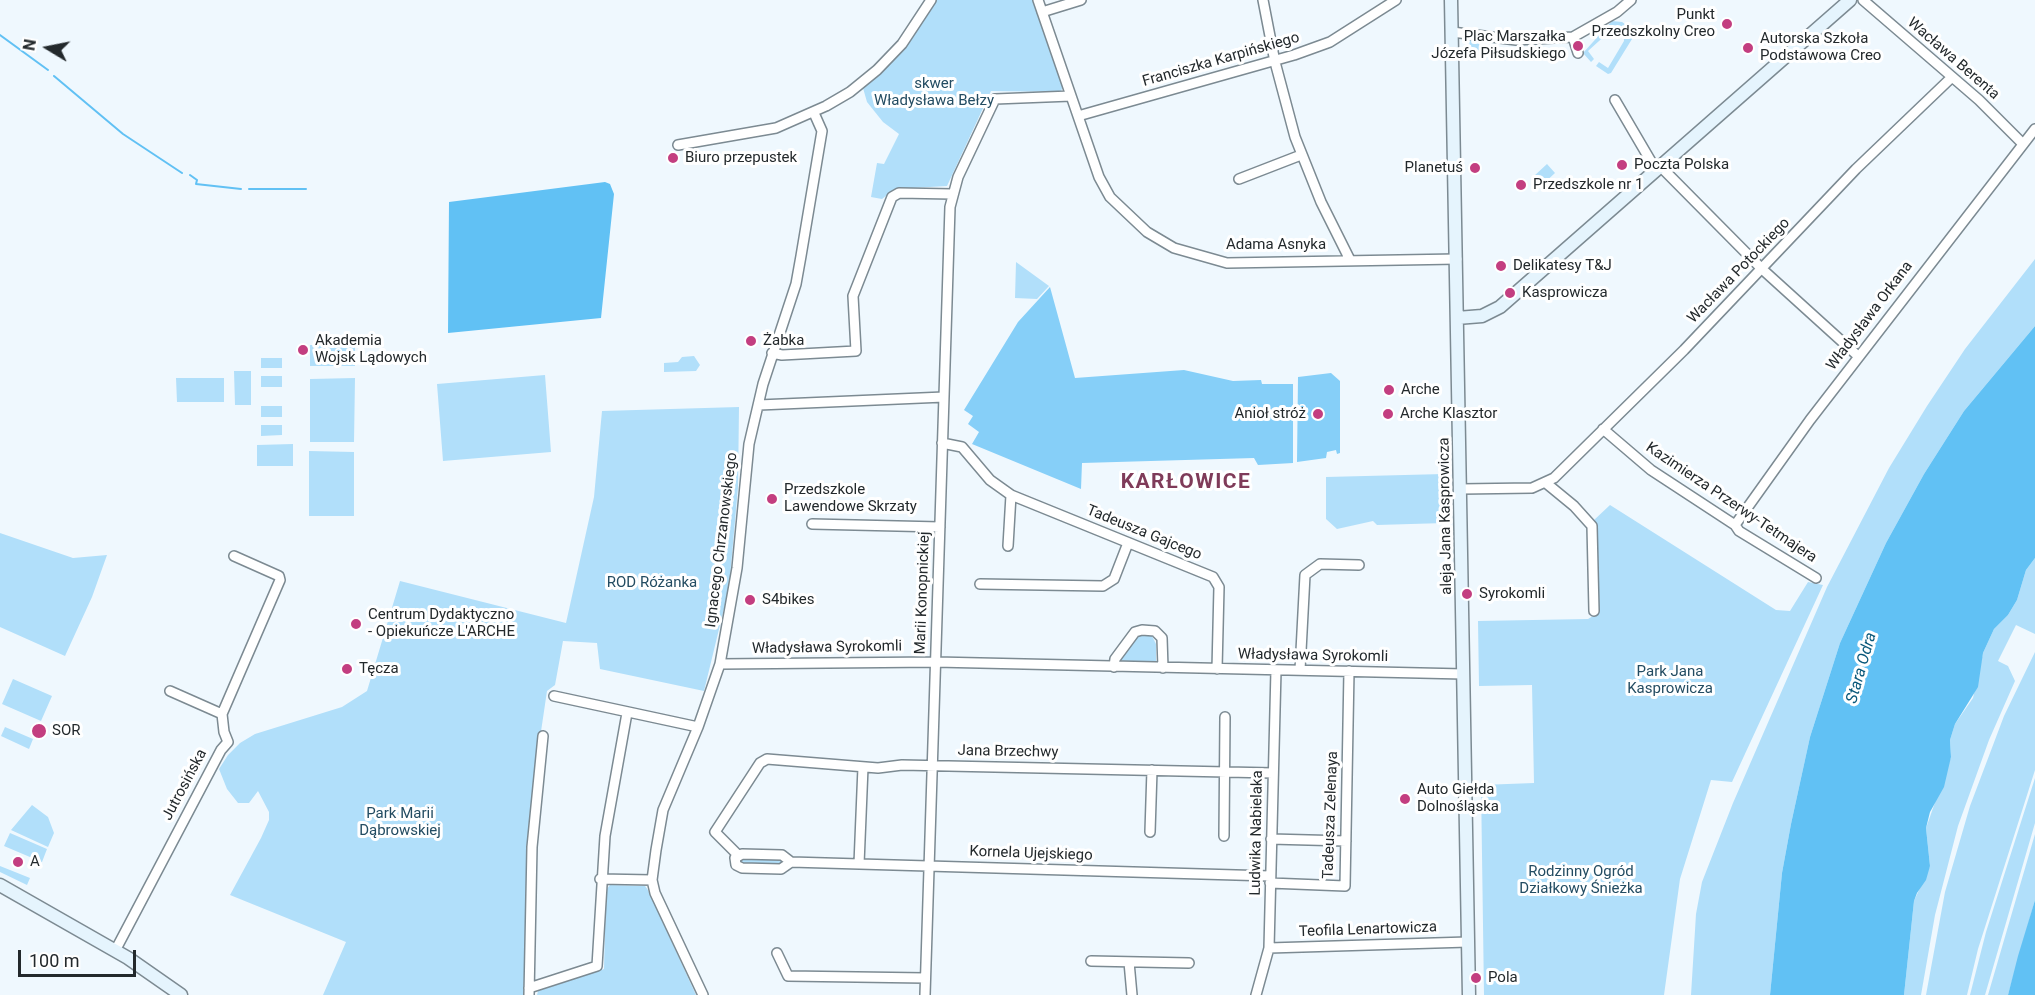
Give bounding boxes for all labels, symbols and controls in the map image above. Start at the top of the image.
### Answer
place label: Punkt Przedszkolny Creo [1591,6,1715,41]
street label: Wacława Berenta [1903,14,2003,104]
marker: Punkt Przedszkolny Creo [1720,17,1734,31]
north arrow [18,18,78,78]
place label: Plac Marszałka Józefa Piłsudskiego [1431,28,1566,63]
street label: Franciszka Karpińskiego [1140,29,1302,91]
place label: Autorska Szkoła Podstawowa Creo [1760,30,1881,65]
text: N [19,38,40,52]
marker: Plac Marszałka Józefa Piłsudskiego [1571,39,1585,53]
marker: Autorska Szkoła Podstawowa Creo [1741,41,1755,55]
park label: skwer Władysława Bełzy [874,75,994,110]
place label: Biuro przepustek [685,149,797,167]
marker: Biuro przepustek [666,151,680,165]
place label: Poczta Polska [1634,156,1729,174]
marker: Poczta Polska [1615,158,1629,172]
place label: Planetuś [1405,159,1463,177]
marker: Planetuś [1468,161,1482,175]
place label: Przedszkole nr 1 [1533,176,1643,194]
marker: Przedszkole nr 1 [1514,178,1528,192]
street label: Wacława Potockiego [1684,214,1794,328]
street label: Adama Asnyka [1226,236,1326,254]
place label: Delikatesy T&J [1513,257,1612,275]
street label: Władysława Orkana [1823,258,1917,374]
marker: Delikatesy T&J [1494,259,1508,273]
place label: Kasprowicza [1522,284,1608,302]
marker: Kasprowicza [1503,286,1517,300]
place label: Akademia Wojsk Lądowych [315,332,427,367]
place label: Żabka [763,332,804,350]
marker: Żabka [744,334,758,348]
marker: Akademia Wojsk Lądowych [296,343,310,357]
place label: Arche [1401,381,1440,399]
marker: Arche [1382,383,1396,397]
place label: Anioł stróż [1234,405,1306,423]
place label: Arche Klasztor [1400,405,1497,423]
marker: Anioł stróż [1311,407,1325,421]
marker: Arche Klasztor [1381,407,1395,421]
street label: aleja Jana Kasprowicza [1436,437,1456,595]
street label: Kazimierza Przerwy-Tetmajera [1642,439,1820,567]
street label: Ignacego Chrzanowskiego [702,451,742,629]
district label: KARŁOWICE [1121,470,1251,496]
place label: Przedszkole Lawendowe Skrzaty [784,481,917,516]
marker: Przedszkole Lawendowe Skrzaty [765,492,779,506]
street label: Tadeusza Gajcego [1084,502,1204,564]
street label: Marii Konopnickiej [912,531,934,655]
park label: ROD Różanka [607,574,697,592]
place label: Syrokomli [1479,585,1545,603]
marker: Syrokomli [1460,587,1474,601]
place label: S4bikes [762,591,815,609]
marker: S4bikes [743,593,757,607]
place label: Centrum Dydaktyczno - Opiekuńcze L'ARCHE [368,606,515,641]
marker: Centrum Dydaktyczno - Opiekuńcze L'ARCHE [349,617,363,631]
water label: Stara Odra [1843,630,1881,706]
street label: Władysława Syrokomli [752,638,902,658]
street label: Władysława Syrokomli [1238,646,1388,666]
place label: Tęcza [359,660,399,678]
marker: Tęcza [340,662,354,676]
park label: Park Jana Kasprowicza [1627,663,1713,698]
marker: SOR [30,722,48,740]
place label: SOR [52,722,80,740]
street label: Jana Brzechwy [957,742,1059,762]
street label: Jutrosińska [159,746,211,824]
street label: Tadeusza Zelenaya [1320,751,1342,879]
street label: Ludwika Nabielaka [1247,770,1267,896]
place label: Auto Giełda Dolnośląska [1417,781,1499,816]
marker: Auto Giełda Dolnośląska [1398,792,1412,806]
park label: Park Marii Dąbrowskiej [359,805,441,840]
street label: Kornela Ujejskiego [969,843,1093,865]
place label: A [30,853,40,871]
marker: A [11,855,25,869]
park label: Rodzinny Ogród Działkowy Śnieżka [1519,863,1643,898]
street label: Teofila Lenartowicza [1299,919,1437,941]
scale bar [21,938,140,976]
text: 100 m [29,950,80,971]
place label: Pola [1488,969,1518,987]
marker: Pola [1469,971,1483,985]

